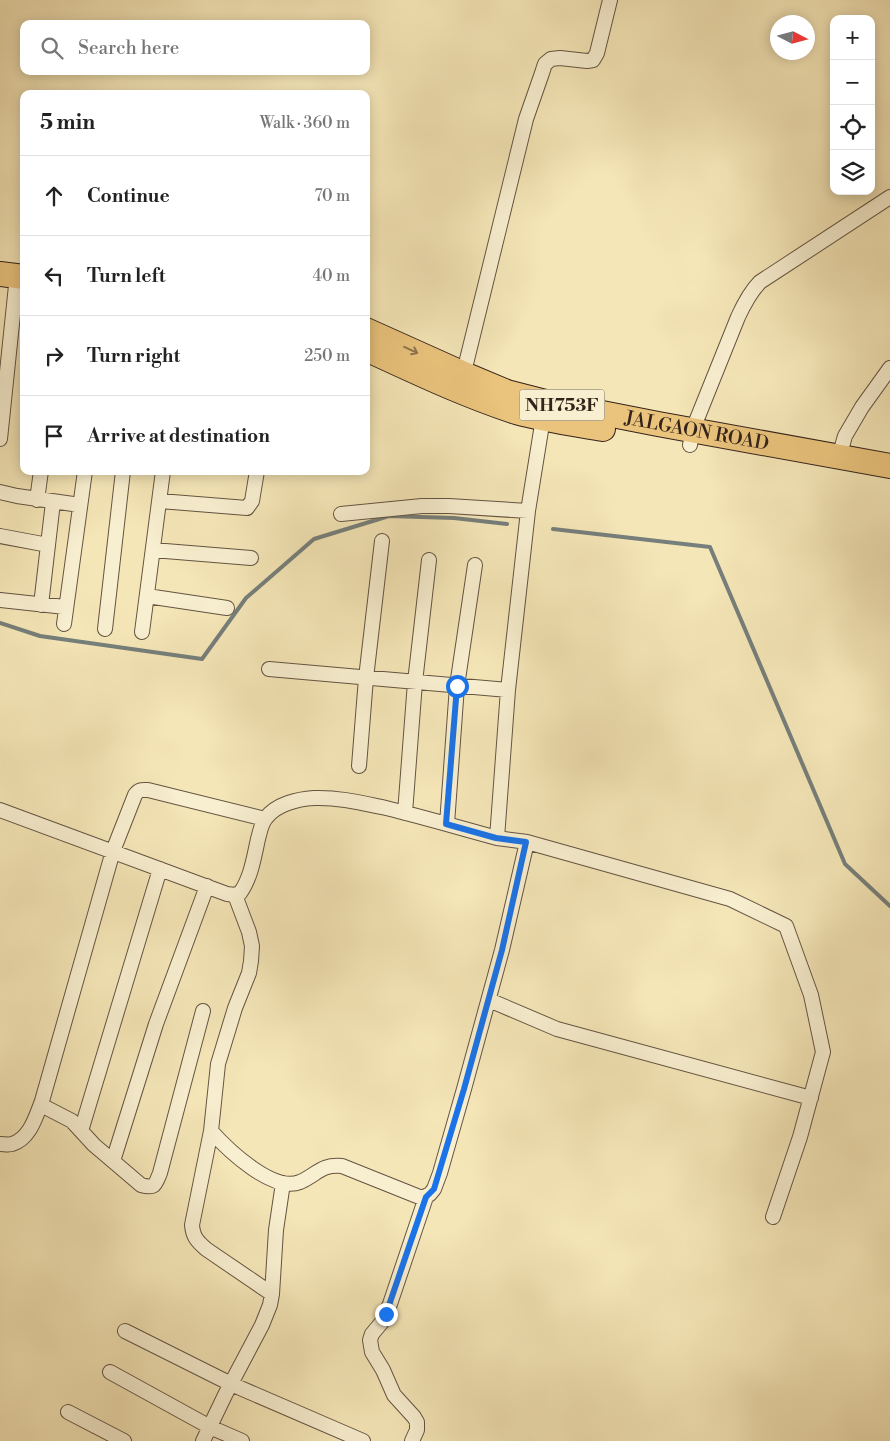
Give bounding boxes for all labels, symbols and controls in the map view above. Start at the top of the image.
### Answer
north arrow [770,15,815,60]
map controls [830,15,875,195]
button: + [830,15,875,60]
search box [20,20,370,75]
icon: search [38,34,66,62]
text: Search here [78,36,179,60]
button: − [830,60,875,105]
button: locate [830,105,875,150]
text: 5 min [40,110,95,136]
text: Walk · 360 m [260,113,350,133]
button: layers [830,150,875,195]
icon: ahead [40,182,68,210]
text: Continue [87,184,170,208]
text: 70 m [314,186,350,206]
icon: left [40,262,68,290]
text: Turn left [87,264,166,288]
text: 40 m [313,266,350,286]
icon: right [40,342,68,370]
text: Turn right [87,344,180,368]
text: 250 m [304,346,350,366]
one-way arrow [403,346,418,355]
road number: NH753F [520,390,604,420]
street label: JALGAON ROAD [622,406,771,456]
icon: arrive [40,422,68,450]
text: Arrive at destination [87,424,270,448]
route start [446,675,469,698]
route end [375,1303,398,1326]

